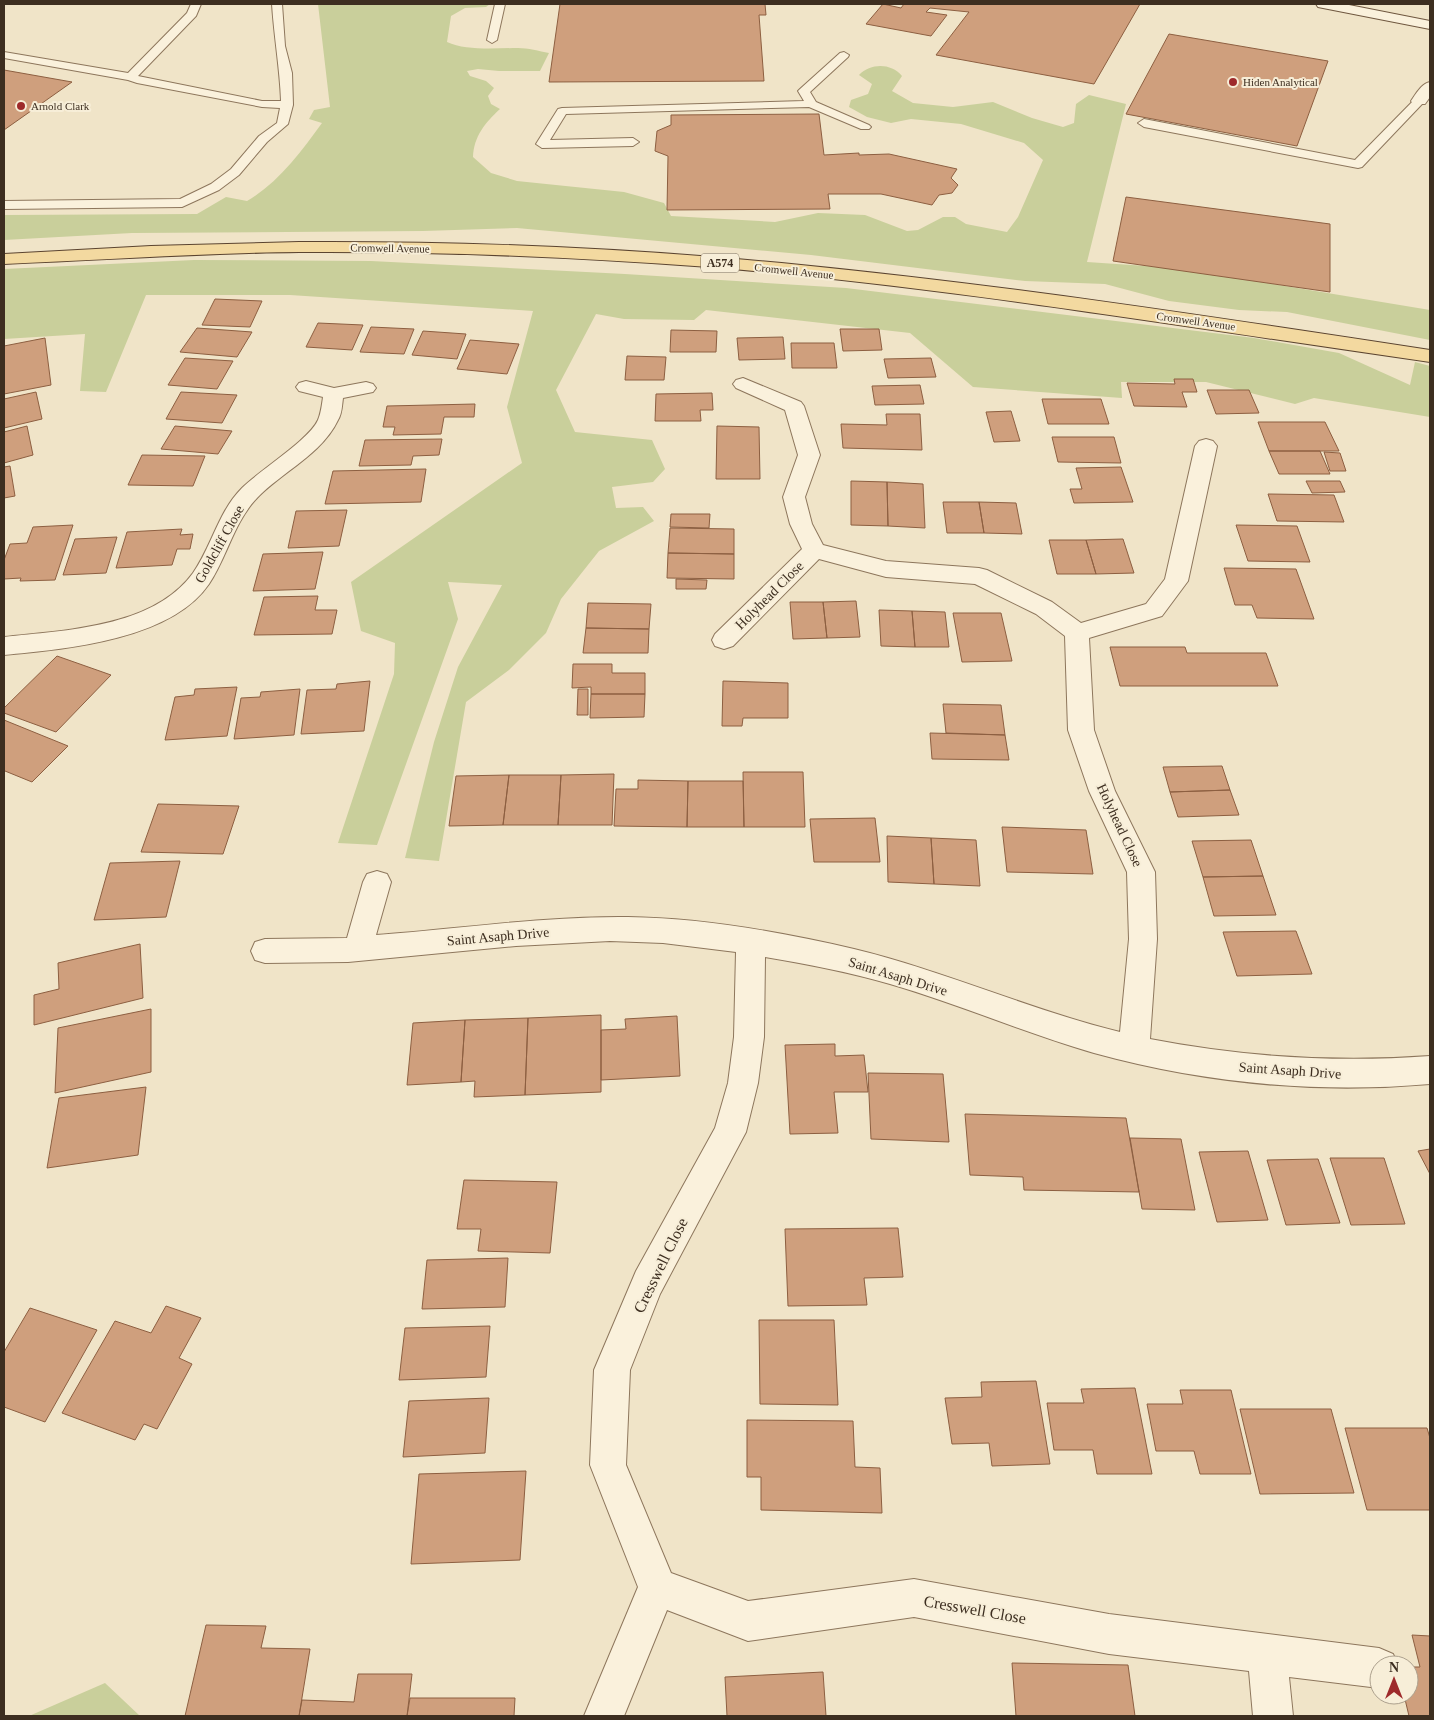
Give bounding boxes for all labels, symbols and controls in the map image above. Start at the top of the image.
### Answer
marker: Hiden Analytical [1227,76,1239,88]
place label: Hiden Analytical [1243,76,1318,88]
marker: Arnold Clark [15,100,27,112]
place label: Arnold Clark [31,100,90,112]
street label: Cromwell Avenue [350,241,430,255]
road number: A574 [701,254,739,272]
street label: Cromwell Avenue [754,261,834,281]
street label: Cromwell Avenue [1156,310,1236,332]
street label: Goldcliff Close [192,503,247,586]
street label: Holyhead Close [732,558,806,632]
street label: Holyhead Close [1094,781,1145,869]
street label: Saint Asaph Drive [446,925,550,948]
street label: Saint Asaph Drive [847,954,949,999]
street label: Saint Asaph Drive [1238,1059,1342,1082]
street label: Cresswell Close [630,1215,691,1315]
street label: Cresswell Close [922,1592,1027,1627]
north arrow [1369,1655,1419,1705]
text: N [1389,1660,1399,1675]

